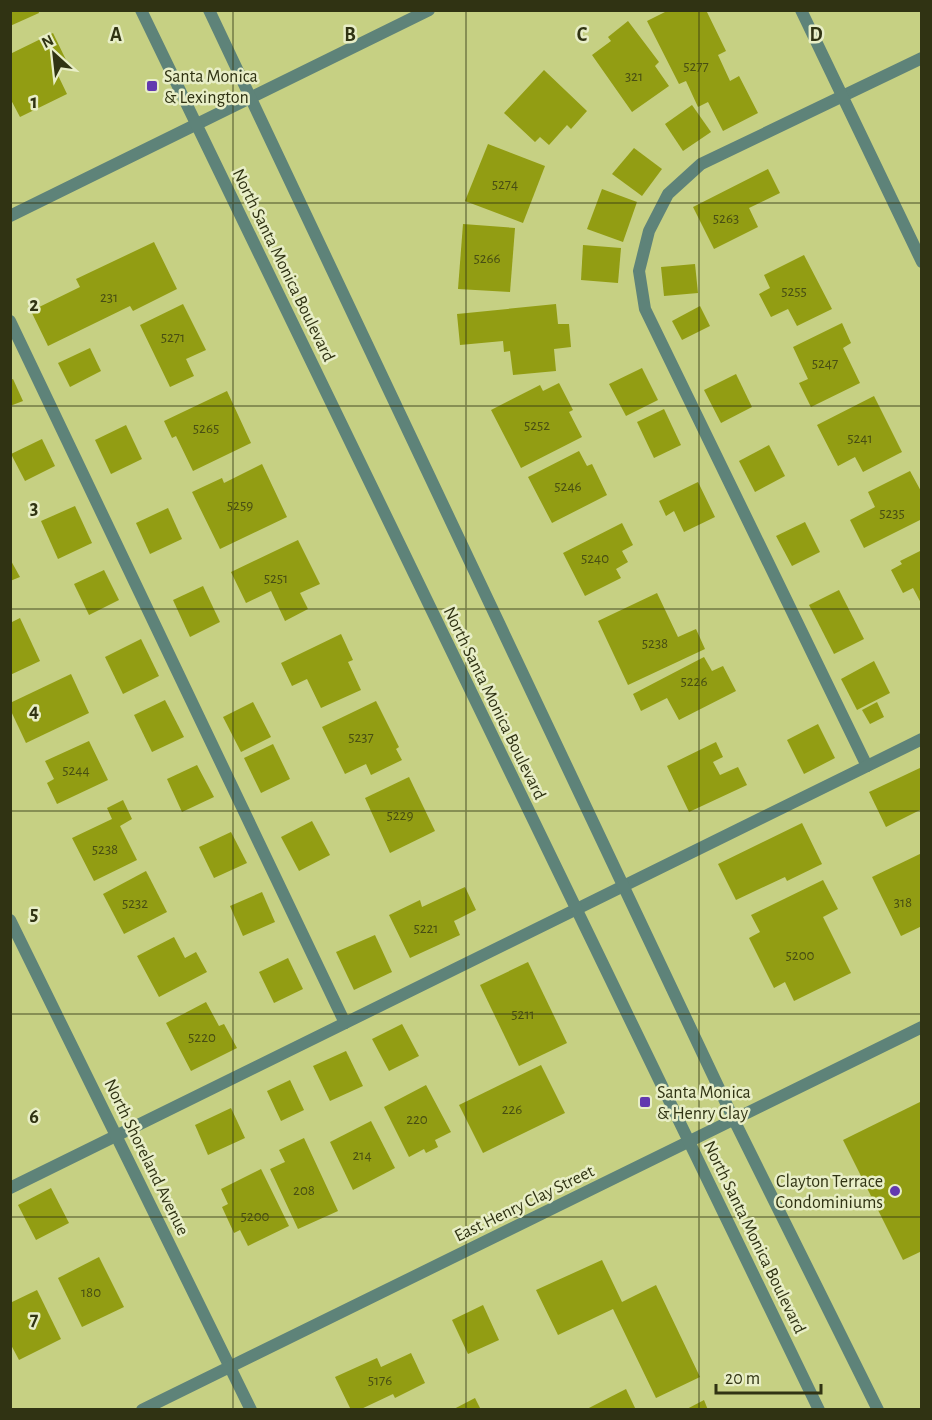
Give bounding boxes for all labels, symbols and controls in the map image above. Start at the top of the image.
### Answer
north arrow [24,24,84,84]
text: A [110,25,122,45]
text: B [344,25,356,45]
text: C [577,25,588,45]
text: D [809,25,823,45]
text: N [39,32,56,51]
house number: 5277 [683,59,709,74]
place label: Santa Monica & Lexington [164,68,258,107]
house number: 321 [625,69,643,84]
marker: Santa Monica & Lexington [145,79,159,93]
text: 1 [30,92,38,112]
street label: North Santa Monica Boulevard [229,166,338,365]
house number: 5274 [492,177,518,192]
house number: 5263 [713,211,739,226]
house number: 5266 [473,251,501,266]
house number: 5255 [781,284,807,299]
house number: 231 [100,290,118,305]
text: 2 [29,295,39,315]
house number: 5271 [161,330,185,345]
house number: 5247 [812,356,838,371]
house number: 5252 [524,418,550,433]
house number: 5265 [193,421,219,436]
house number: 5241 [847,431,873,446]
house number: 5246 [554,479,582,494]
text: 3 [30,498,38,518]
house number: 5259 [227,498,253,513]
house number: 5235 [879,506,905,521]
house number: 5240 [581,551,609,566]
house number: 5251 [264,571,288,586]
street label: North Santa Monica Boulevard [440,604,549,803]
house number: 5238 [642,636,668,651]
house number: 5226 [681,674,707,689]
text: 4 [29,701,39,721]
house number: 5237 [348,730,374,745]
house number: 5244 [62,763,90,778]
house number: 5229 [387,808,413,823]
house number: 5238 [92,842,118,857]
house number: 318 [894,895,912,910]
house number: 5232 [122,896,148,911]
text: 5 [30,904,38,924]
house number: 5221 [413,921,439,936]
house number: 5200 [786,948,815,963]
house number: 5211 [511,1007,535,1022]
house number: 5220 [188,1030,216,1045]
street label: North Shoreland Avenue [100,1076,192,1238]
place label: Santa Monica & Henry Clay [657,1084,751,1123]
marker: Santa Monica & Henry Clay [638,1095,652,1109]
house number: 226 [502,1102,522,1117]
text: 6 [29,1107,39,1127]
house number: 220 [406,1112,428,1127]
street label: North Santa Monica Boulevard [700,1138,809,1337]
house number: 214 [352,1148,372,1163]
street label: East Henry Clay Street [452,1162,597,1246]
place label: Clayton Terrace Condominiums [776,1173,883,1212]
house number: 208 [293,1183,315,1198]
marker: Clayton Terrace Condominiums [888,1184,902,1198]
house number: 5200 [241,1209,270,1224]
house number: 180 [81,1285,101,1300]
text: 7 [30,1309,39,1329]
scale bar [716,1357,821,1395]
text: 20 m [725,1370,760,1388]
house number: 5176 [368,1373,392,1388]

